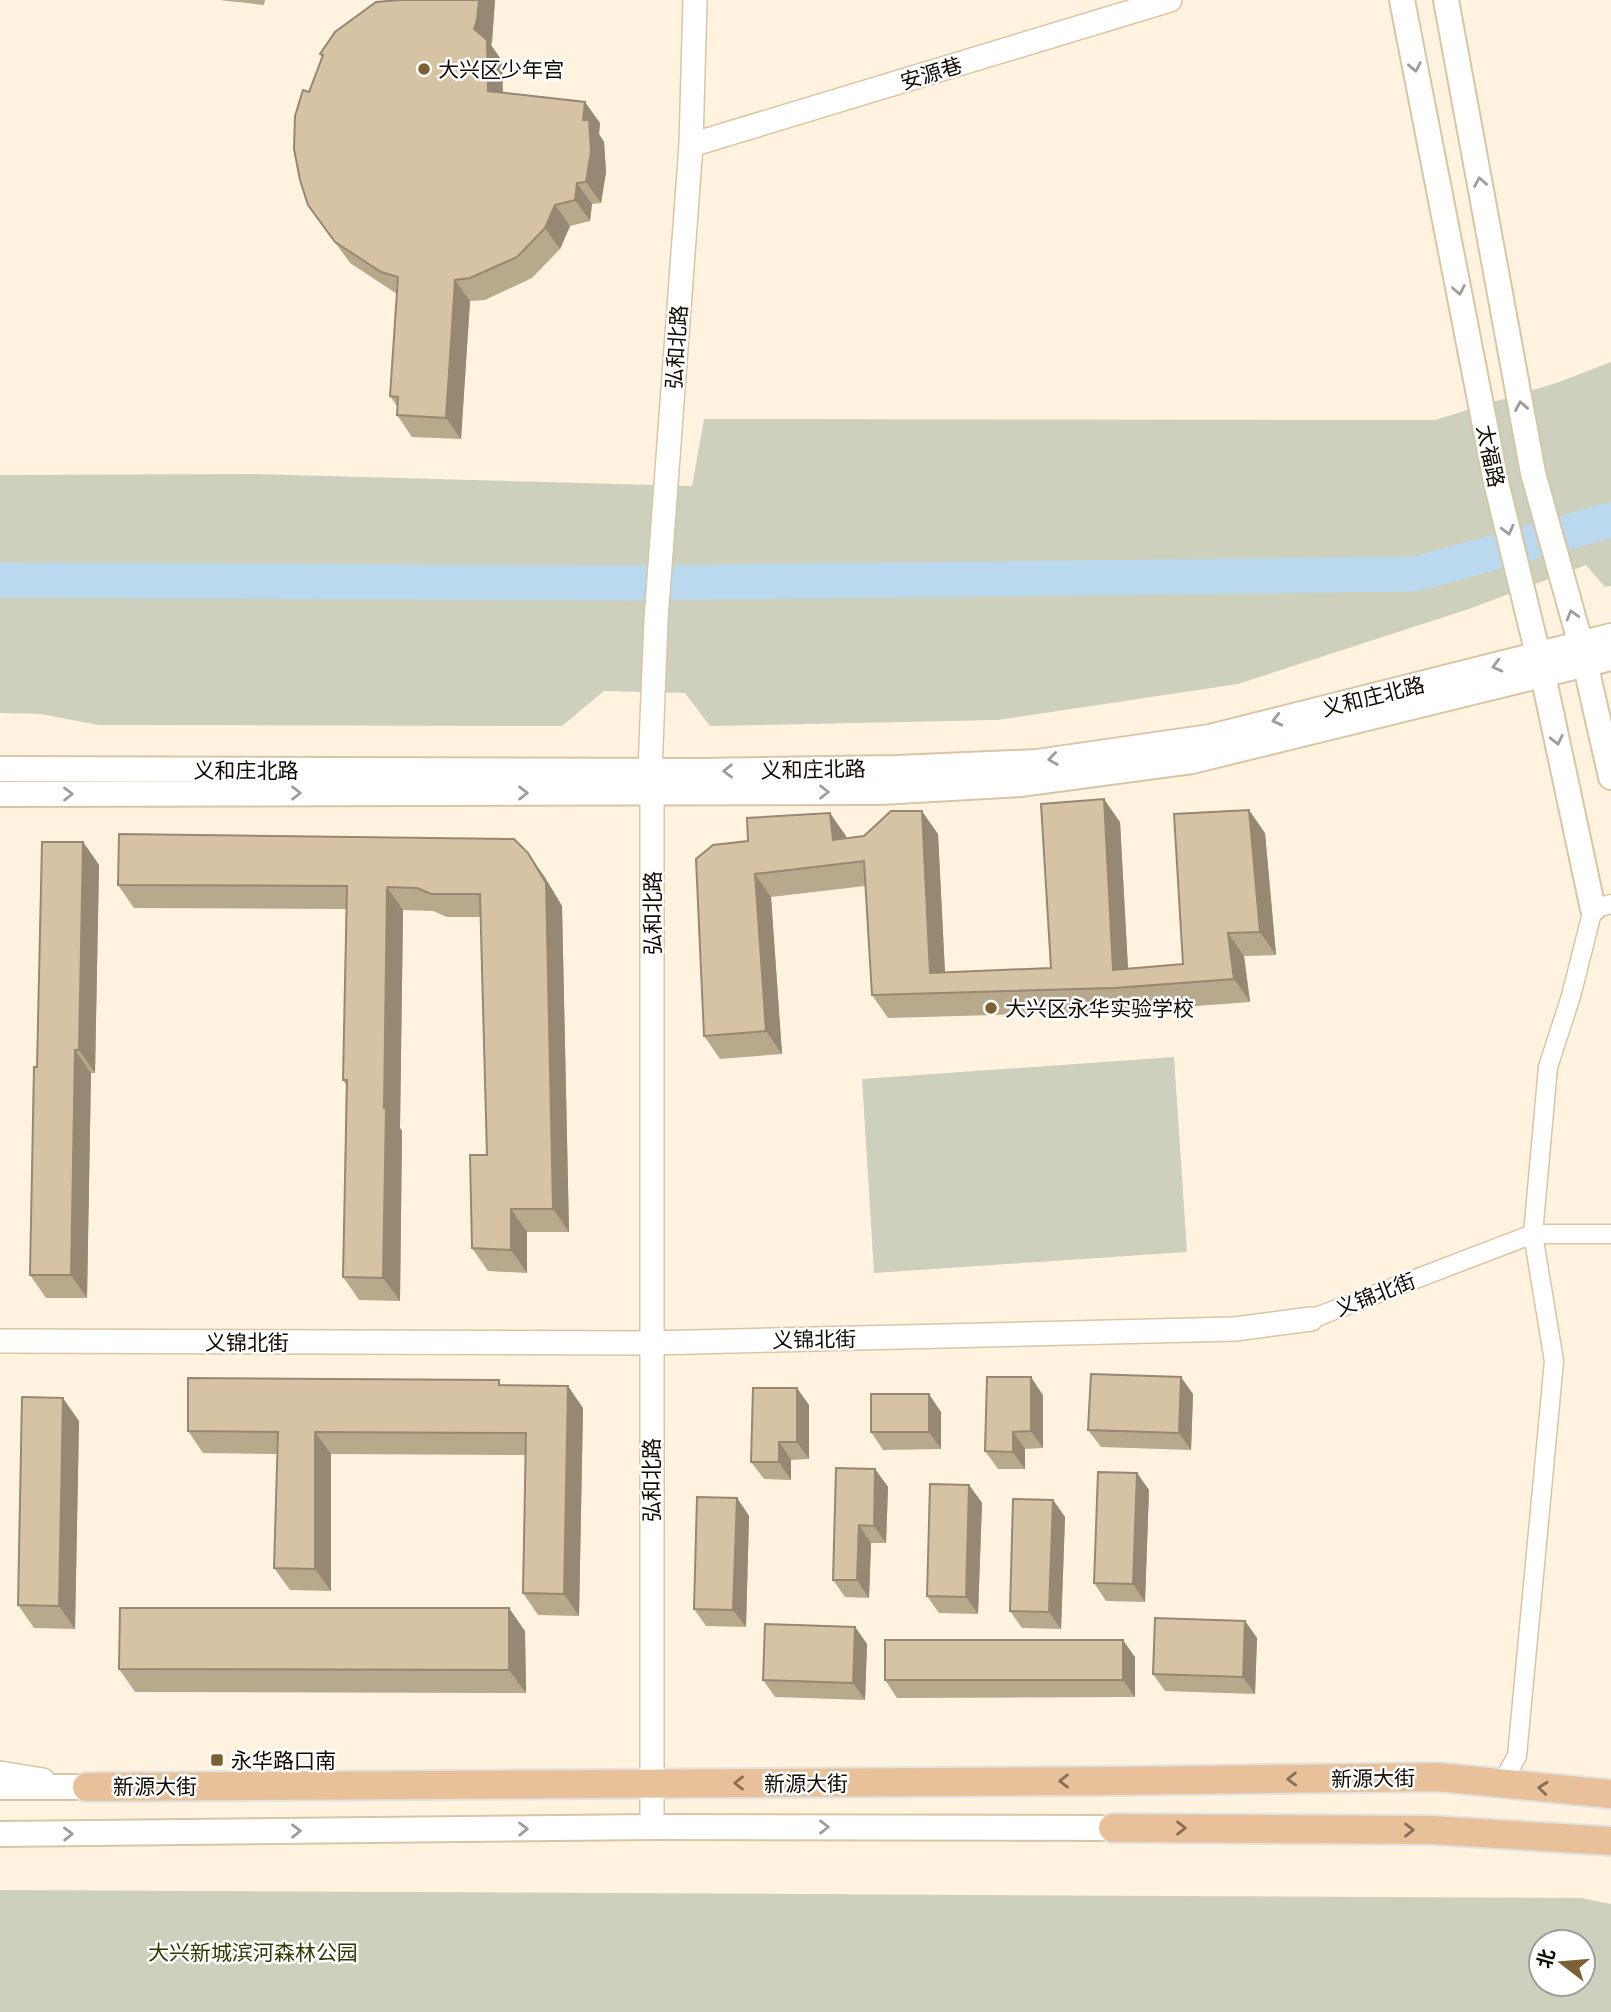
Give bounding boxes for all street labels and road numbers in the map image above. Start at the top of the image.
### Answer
street label: 安源巷 [897,50,965,96]
street label: 弘和北路 [659,304,693,390]
street label: 太福路 [1471,422,1511,490]
street label: 义和庄北路 [1319,670,1427,722]
street label: 义和庄北路 [760,754,866,784]
street label: 义和庄北路 [194,756,299,784]
street label: 弘和北路 [638,871,666,955]
street label: 义锦北街 [1331,1266,1419,1322]
street label: 义锦北街 [772,1324,856,1354]
street label: 义锦北街 [205,1328,289,1356]
street label: 弘和北路 [637,1438,665,1522]
street label: 新源大街 [1331,1763,1415,1793]
street label: 新源大街 [764,1769,848,1797]
street label: 新源大街 [113,1772,197,1800]

